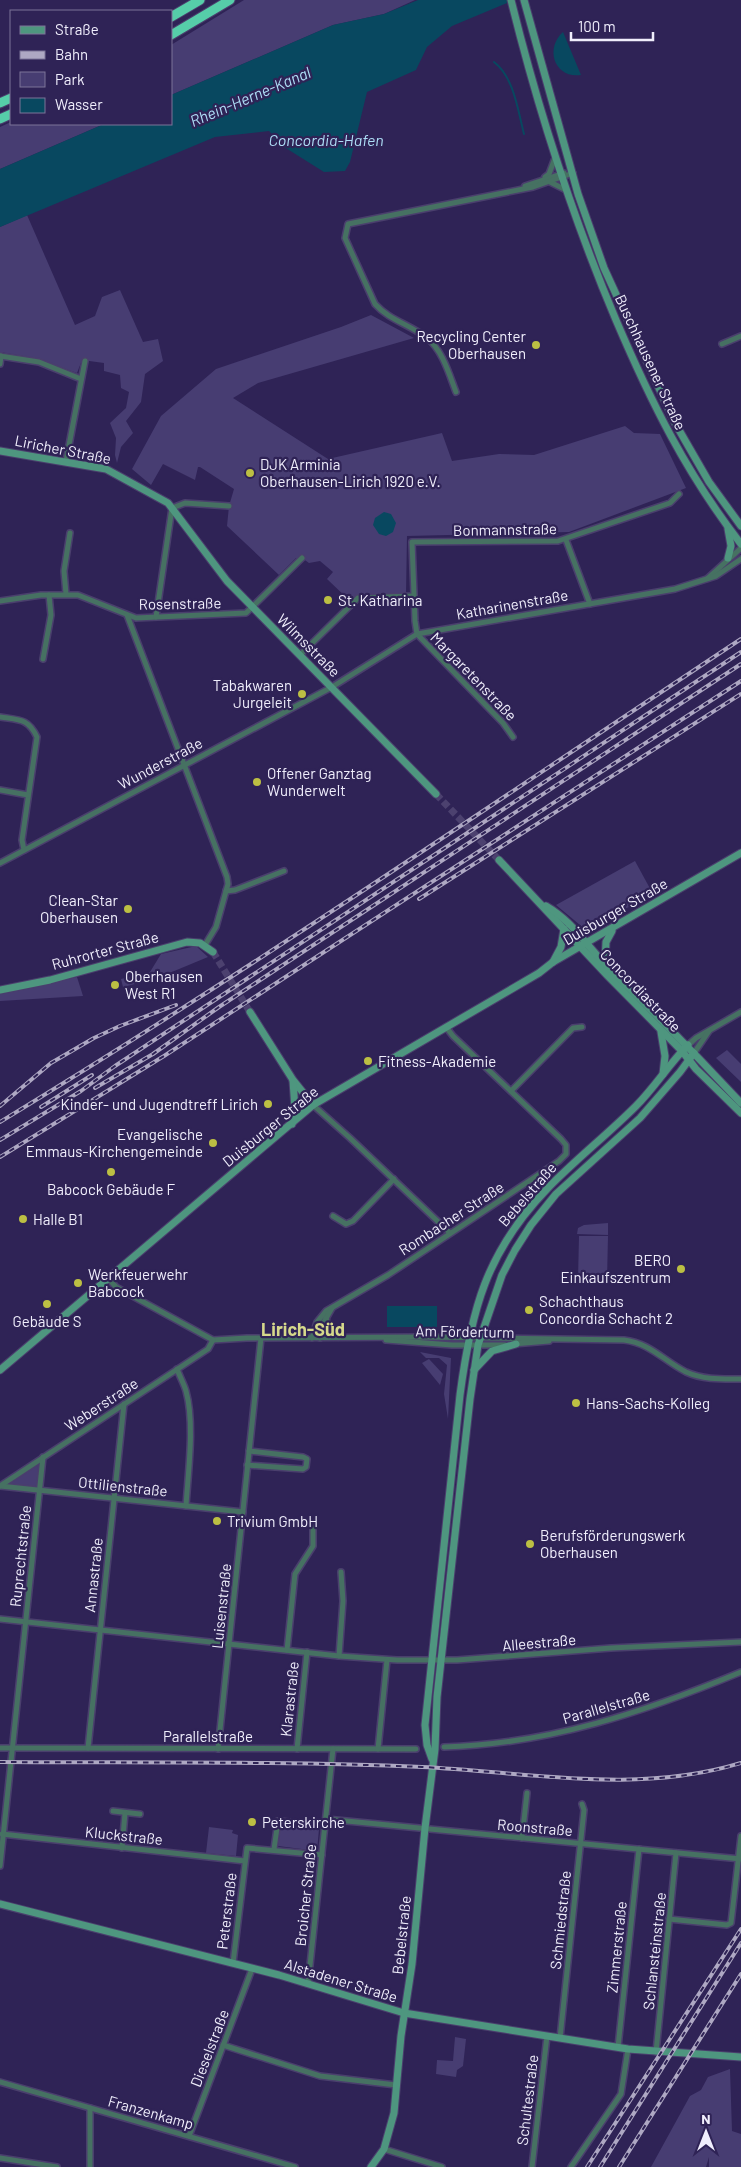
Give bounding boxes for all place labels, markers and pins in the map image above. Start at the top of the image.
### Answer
place label: Recycling Center Oberhausen [416,327,527,362]
marker: Recycling Center Oberhausen [530,339,542,351]
place label: DJK Arminia Oberhausen-Lirich 1920 e.V. [260,455,441,490]
marker: DJK Arminia Oberhausen-Lirich 1920 e.V. [244,467,256,479]
place label: St. Katharina [338,591,422,609]
marker: St. Katharina [322,594,334,606]
place label: Tabakwaren Jurgeleit [213,676,292,711]
marker: Tabakwaren Jurgeleit [296,688,308,700]
place label: Offener Ganztag Wunderwelt [267,764,371,799]
marker: Offener Ganztag Wunderwelt [251,776,263,788]
place label: Clean-Star Oberhausen [40,891,119,926]
marker: Clean-Star Oberhausen [122,903,134,915]
place label: Oberhausen West R1 [125,967,203,1002]
marker: Oberhausen West R1 [109,979,121,991]
place label: Fitness-Akademie [378,1052,496,1070]
marker: Fitness-Akademie [362,1055,374,1067]
place label: Kinder- und Jugendtreff Lirich [61,1095,258,1113]
marker: Kinder- und Jugendtreff Lirich [262,1098,274,1110]
place label: Evangelische Emmaus-Kirchengemeinde [26,1125,203,1160]
marker: Evangelische Emmaus-Kirchengemeinde [207,1137,219,1149]
marker: Babcock Gebäude F [105,1166,117,1178]
place label: Babcock Gebäude F [47,1180,176,1198]
place label: Halle B1 [33,1210,83,1228]
marker: Halle B1 [17,1213,29,1225]
place label: BERO Einkaufszentrum [561,1251,671,1286]
marker: BERO Einkaufszentrum [675,1263,687,1275]
place label: Werkfeuerwehr Babcock [88,1265,189,1300]
marker: Werkfeuerwehr Babcock [72,1277,84,1289]
place label: Schachthaus Concordia Schacht 2 [539,1292,673,1327]
marker: Gebäude S [41,1298,53,1310]
marker: Schachthaus Concordia Schacht 2 [523,1304,535,1316]
place label: Gebäude S [12,1312,82,1330]
place label: Hans-Sachs-Kolleg [586,1394,710,1412]
marker: Hans-Sachs-Kolleg [570,1397,582,1409]
place label: Trivium GmbH [227,1512,318,1530]
marker: Trivium GmbH [211,1515,223,1527]
place label: Berufsförderungswerk Oberhausen [540,1526,686,1561]
marker: Berufsförderungswerk Oberhausen [524,1538,536,1550]
place label: Peterskirche [262,1813,345,1831]
marker: Peterskirche [246,1816,258,1828]

